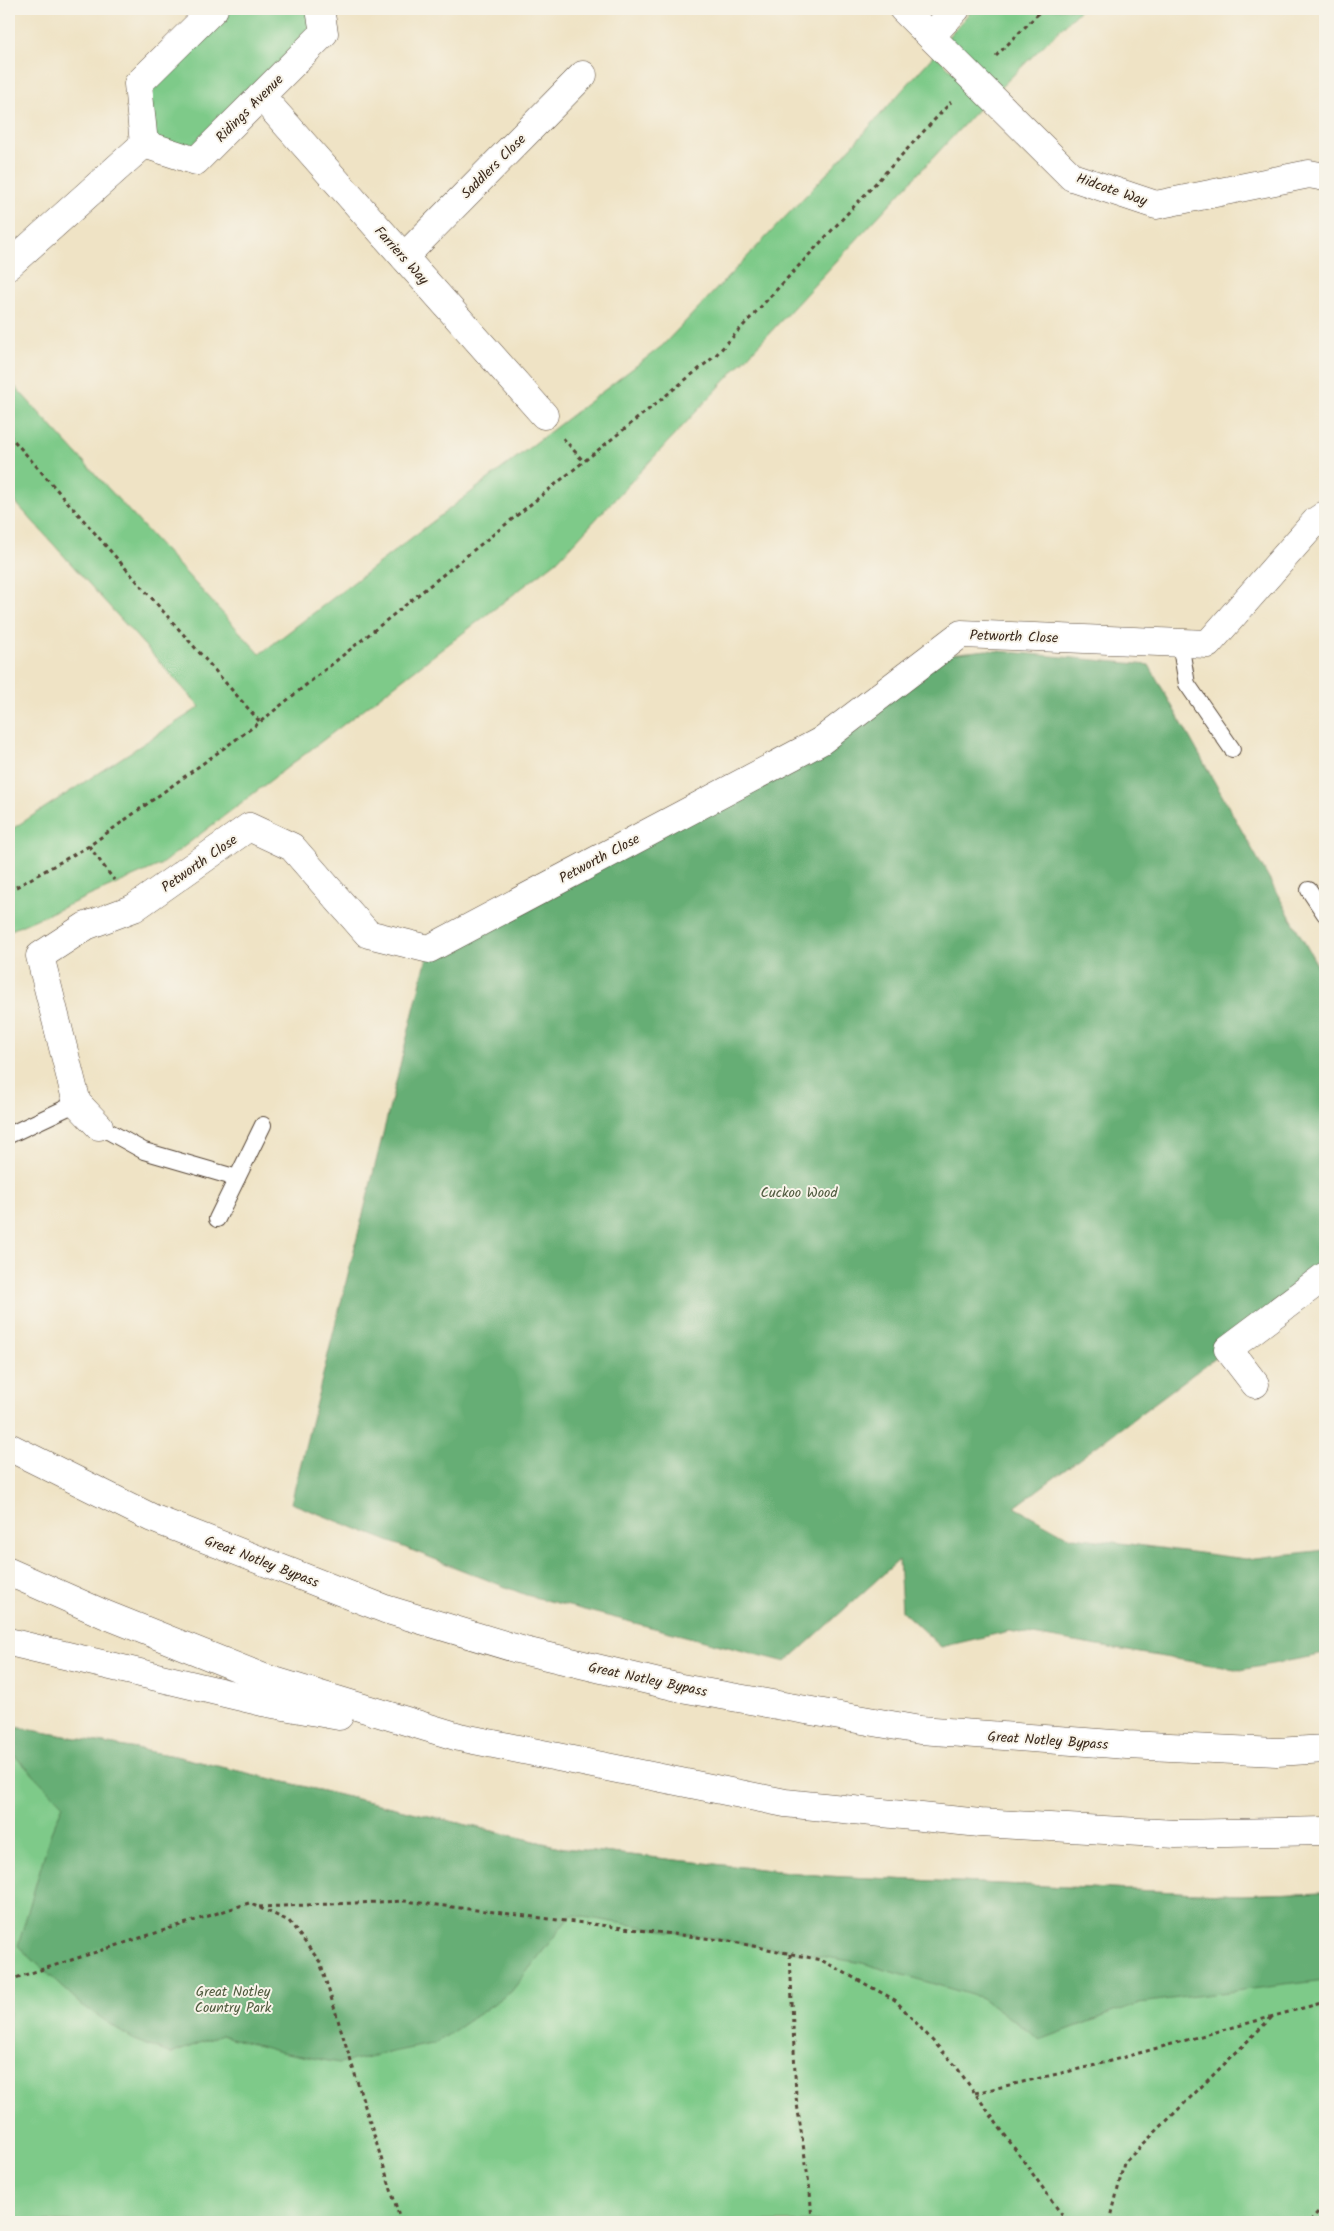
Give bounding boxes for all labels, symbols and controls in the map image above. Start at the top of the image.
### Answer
street label: Ridings Avenue [211,69,289,148]
street label: Saddlers Close [456,129,532,204]
street label: Hidcote Way [1073,168,1150,212]
street label: Farriers Way [369,221,434,291]
street label: Petworth Close [969,624,1059,650]
street label: Petworth Close [555,828,644,889]
street label: Petworth Close [157,829,243,898]
park label: Cuckoo Wood [761,1182,838,1204]
street label: Great Notley Bypass [201,1530,322,1594]
street label: Great Notley Bypass [586,1657,709,1703]
street label: Great Notley Bypass [987,1726,1109,1756]
park label: Great Notley Country Park [195,1981,272,2019]

